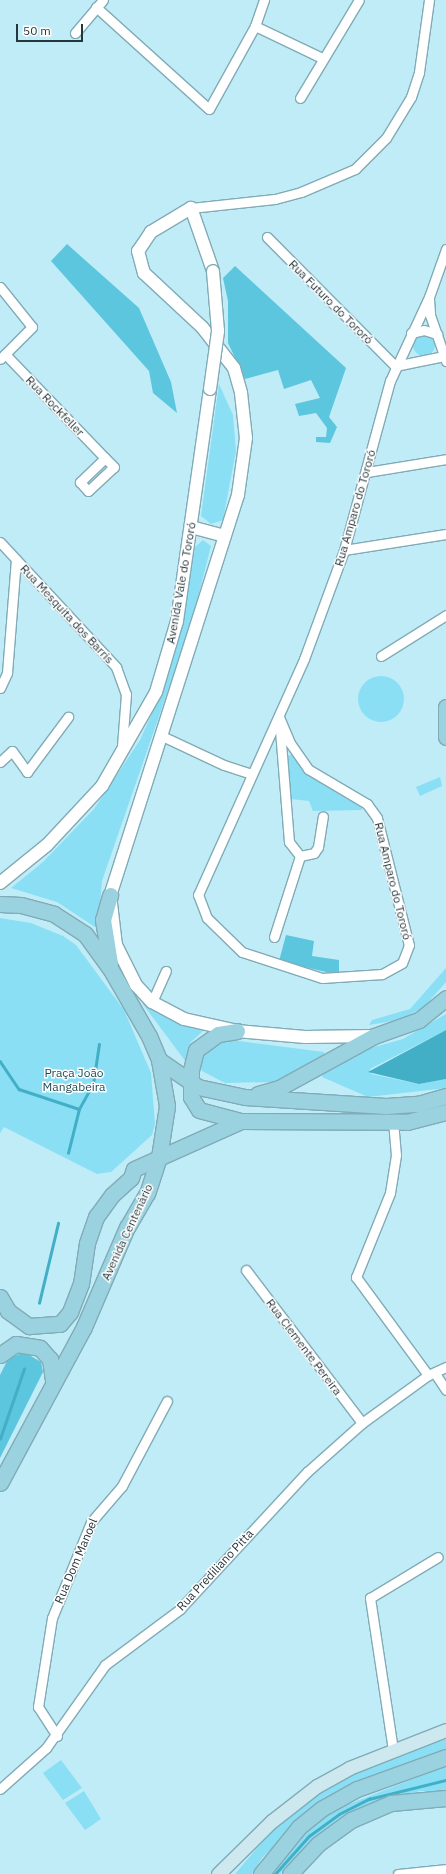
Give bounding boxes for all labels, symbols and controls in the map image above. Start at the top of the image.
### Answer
scale bar [18,16,85,42]
text: 50 m [23,23,51,38]
street label: Rua Futuro do Tororó [286,257,376,347]
street label: Rua Rockfeller [23,373,87,439]
street label: Rua Amparo do Tororó [331,448,379,568]
street label: Avenida Vale do Tororó [163,521,199,645]
street label: Rua Mesquita dos Barris [17,561,117,667]
street label: Rua Amparo do Tororó [371,821,415,941]
park label: Praça João Mangabeira [43,1066,105,1094]
street label: Avenida Centenário [98,1181,156,1283]
street label: Rua Clemente Pereira [263,1296,345,1398]
street label: Rua Dom Manoel [52,1516,100,1606]
street label: Rua Prediliano Pitta [174,1526,256,1614]

